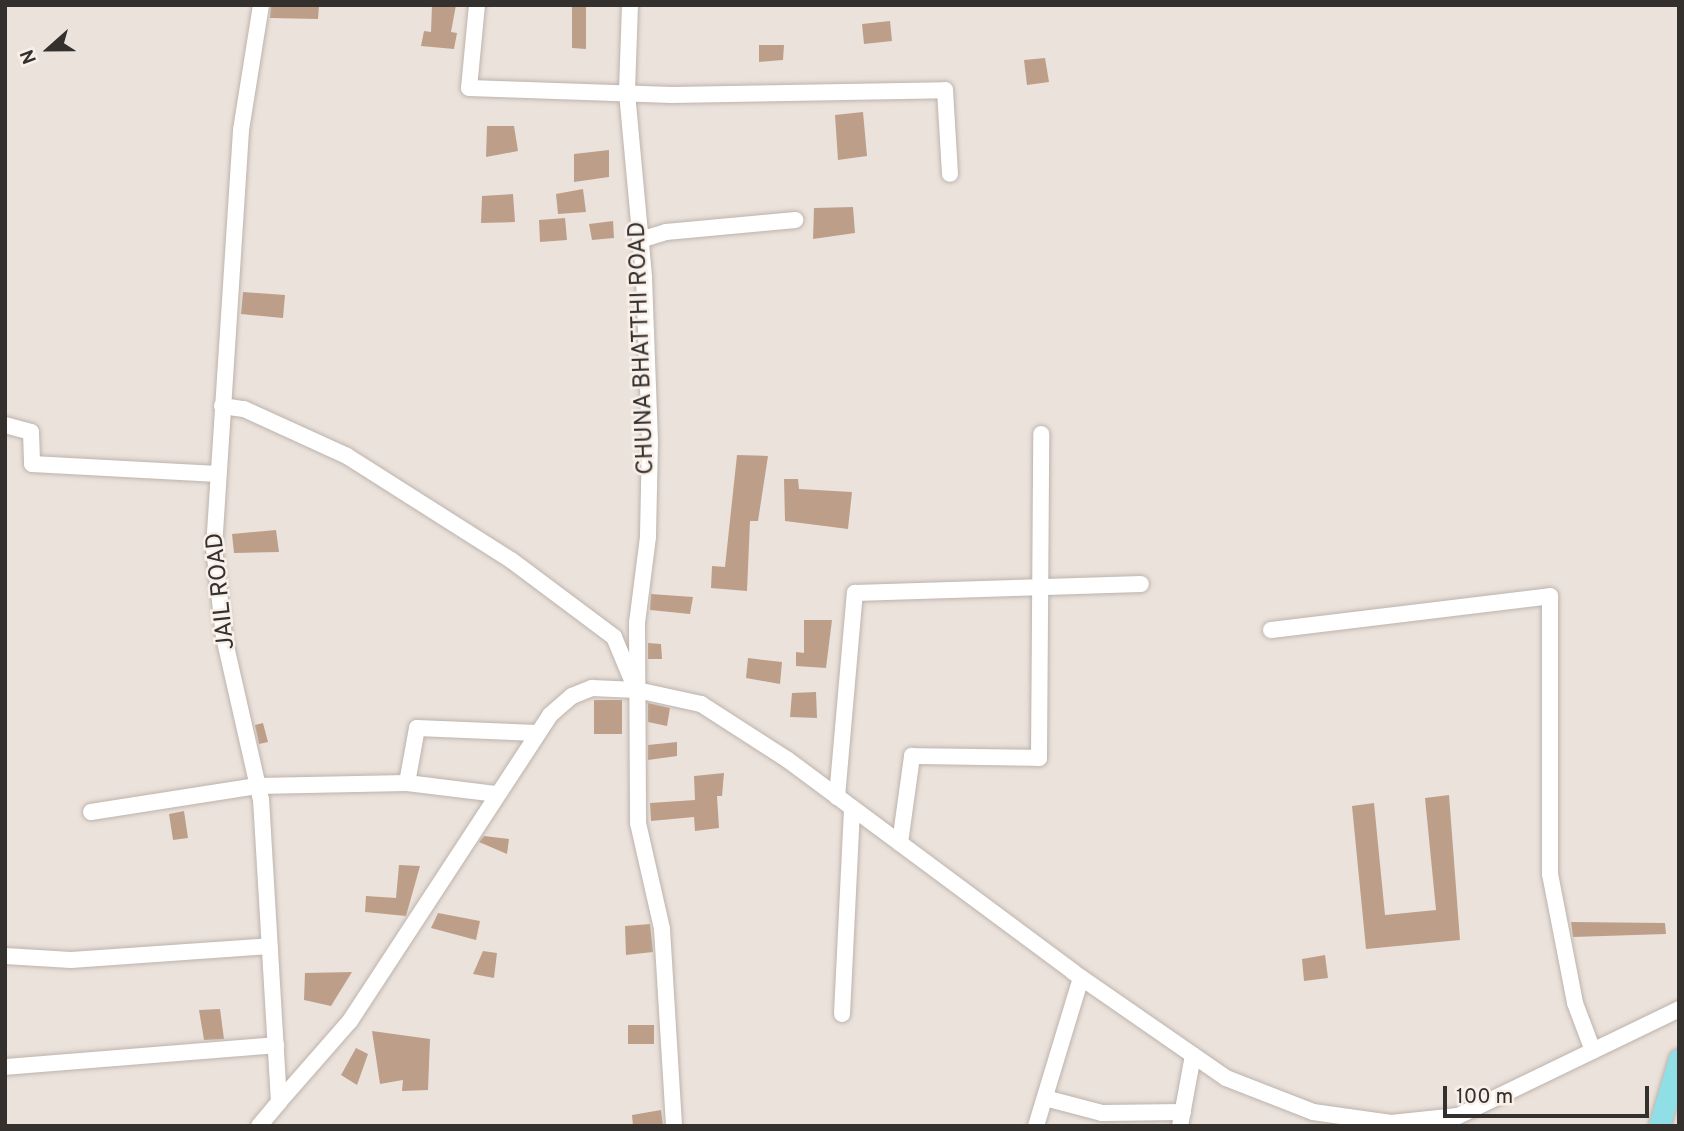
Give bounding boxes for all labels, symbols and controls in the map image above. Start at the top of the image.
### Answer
north arrow [14,14,84,84]
text: N [16,46,43,67]
street label: CHUNA BHATTHI ROAD [624,220,662,476]
street label: JAIL ROAD [201,531,243,651]
scale bar [1446,1072,1652,1116]
text: 100 m [1456,1084,1513,1111]

